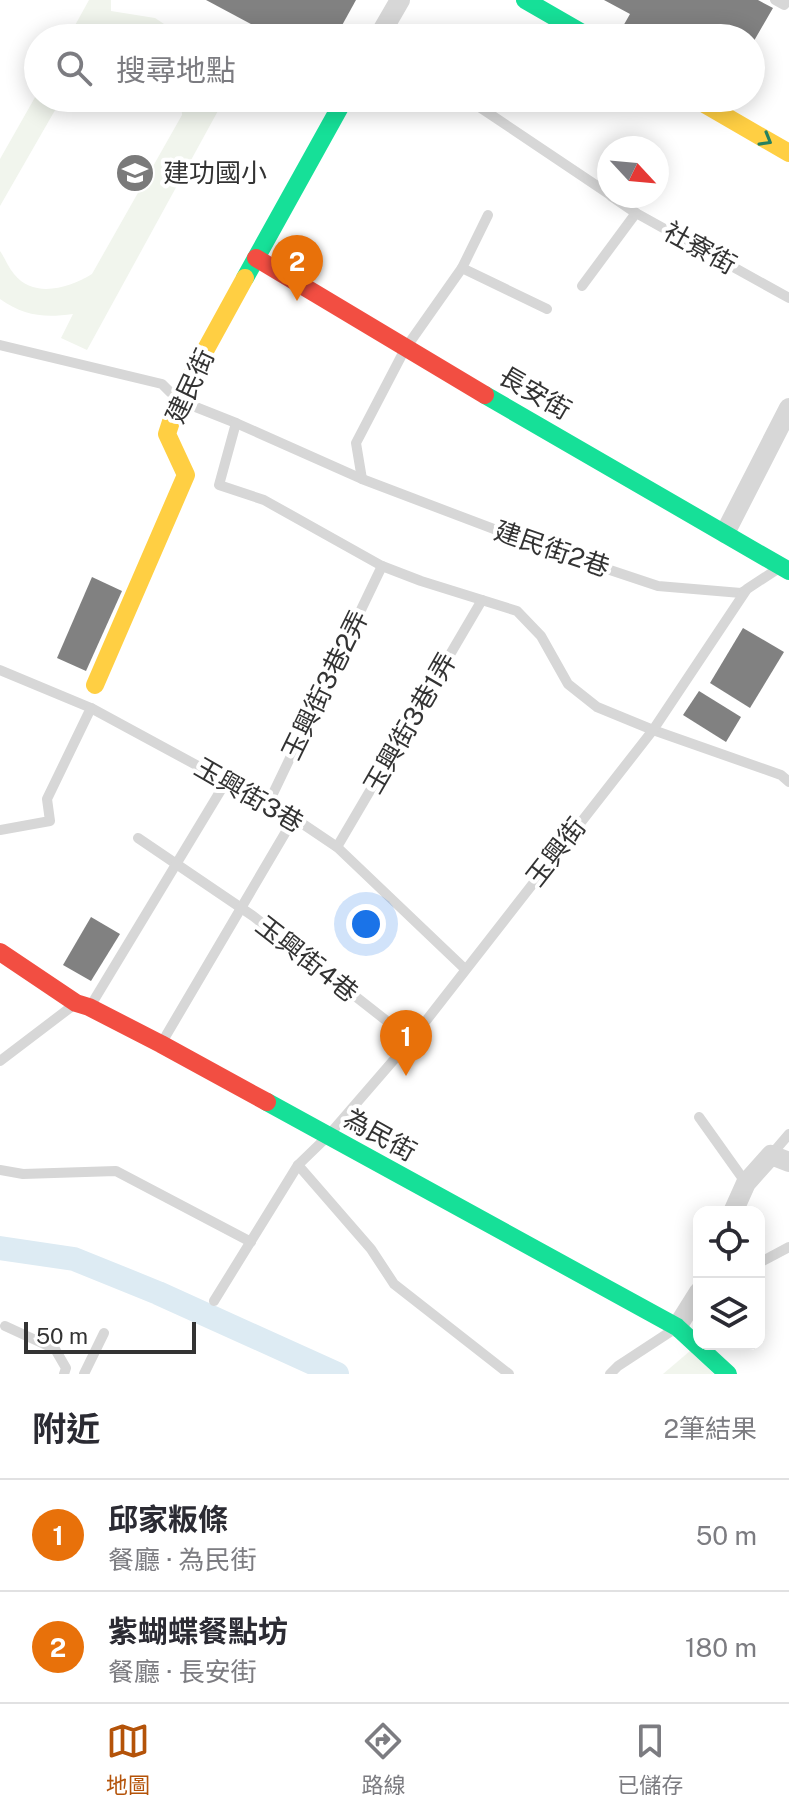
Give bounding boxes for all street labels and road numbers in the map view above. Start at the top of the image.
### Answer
street label: 社寮街 [659,215,742,280]
street label: 建民街 [159,344,220,428]
street label: 長安街 [494,360,577,425]
street label: 建民街2巷 [491,514,614,583]
street label: 玉興街3巷2弄 [275,605,374,764]
street label: 玉興街3巷1弄 [357,647,462,798]
street label: 玉興街3巷 [189,751,309,838]
street label: 玉興街 [519,811,592,892]
street label: 玉興街4巷 [250,909,364,1008]
street label: 為民街 [339,1102,422,1167]

